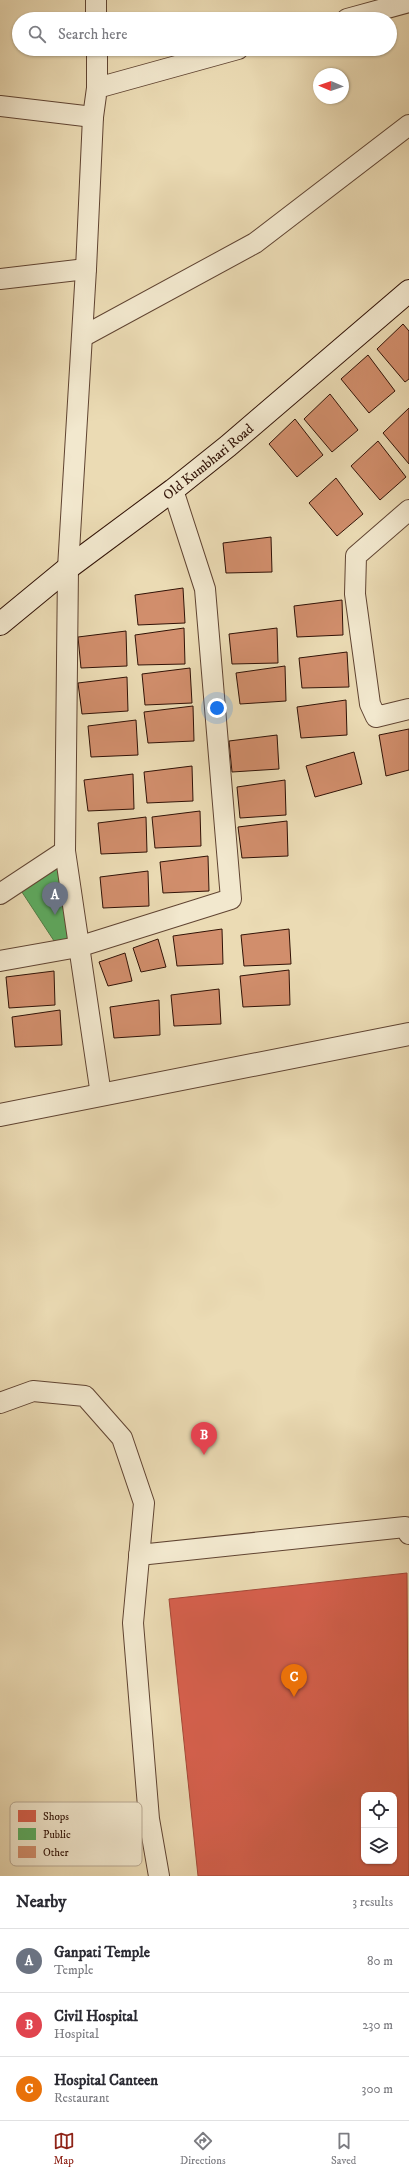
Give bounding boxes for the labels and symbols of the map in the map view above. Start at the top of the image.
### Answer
north arrow [313,68,349,104]
street label: Old Kumbhari Road [160,420,258,504]
your location [207,698,227,718]
pin: A [42,882,68,915]
pin: B [191,1422,217,1455]
pin: C [281,1664,307,1697]
legend [10,1802,142,1866]
text: Shops [43,1810,69,1824]
text: Public [43,1828,71,1842]
text: Other [43,1846,70,1860]

